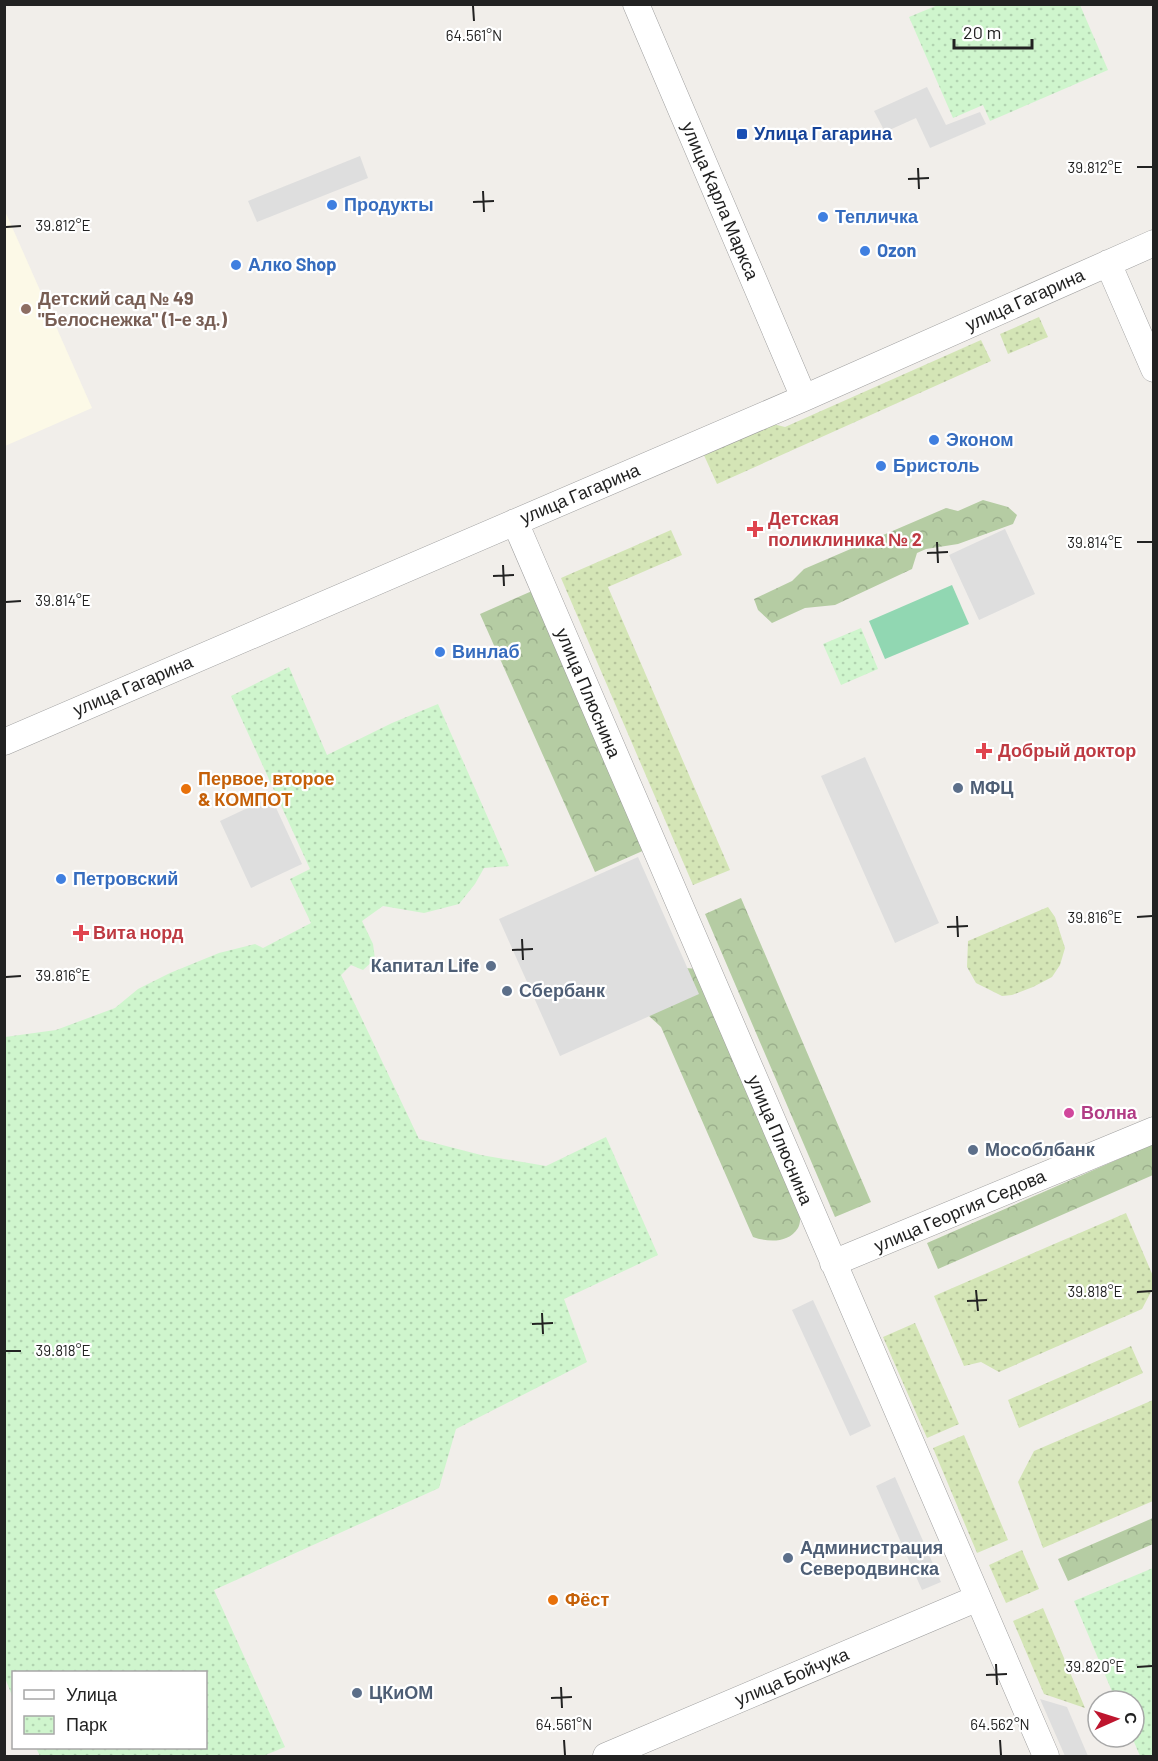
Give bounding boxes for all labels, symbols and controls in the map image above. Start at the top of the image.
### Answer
scale bar [954,12,1032,50]
text: 20 m [963,21,1001,43]
text: 64.561°N [446,26,502,44]
street label: улица Карла Маркса [678,118,765,284]
place label: Улица Гагарина [754,122,893,144]
marker: Улица Гагарина [735,127,749,141]
text: 39.812°E [1067,158,1123,176]
place label: Продукты [344,193,434,215]
marker: Продукты [325,198,339,212]
place label: Тепличка [835,205,919,227]
marker: Тепличка [816,210,830,224]
text: 39.812°E [35,216,91,234]
place label: Ozon [877,239,916,261]
marker: Ozon [858,244,872,258]
place label: Алко Shop [248,253,337,275]
marker: Алко Shop [229,258,243,272]
street label: улица Гагарина [962,263,1088,335]
place label: Детский сад № 49 "Белоснежка" (1-е зд.) [38,287,228,330]
marker: Детский сад № 49 "Белоснежка" (1-е зд.) [19,302,33,316]
place label: Эконом [946,428,1014,450]
marker: Эконом [927,433,941,447]
place label: Бристоль [893,454,980,476]
street label: улица Гагарина [516,458,644,528]
marker: Бристоль [874,459,888,473]
place label: Детская поликлиника № 2 [768,507,922,550]
marker: Детская поликлиника № 2 [746,520,764,538]
text: 39.814°E [1067,533,1123,551]
text: 39.814°E [35,591,91,609]
street label: улица Плюснина [552,624,627,762]
place label: Винлаб [452,640,520,662]
marker: Винлаб [433,645,447,659]
street label: улица Гагарина [69,650,197,720]
place label: Добрый доктор [998,739,1136,761]
marker: Добрый доктор [975,742,993,760]
place label: Первое, второе & КОМПОТ [198,767,335,810]
place label: МФЦ [970,776,1014,798]
marker: МФЦ [951,781,965,795]
marker: Первое, второе & КОМПОТ [179,782,193,796]
place label: Петровский [73,867,178,889]
marker: Петровский [54,872,68,886]
text: 39.816°E [1068,908,1122,926]
place label: Вита норд [93,921,184,943]
marker: Вита норд [74,926,88,940]
place label: Капитал Life [371,954,479,976]
marker: Капитал Life [484,959,498,973]
text: 39.816°E [36,966,90,984]
place label: Сбербанк [519,979,606,1001]
marker: Сбербанк [500,984,514,998]
street label: улица Плюснина [744,1071,819,1209]
place label: Волна [1081,1101,1138,1123]
marker: Волна [1062,1106,1076,1120]
place label: Мособлбанк [985,1138,1096,1160]
marker: Мособлбанк [966,1143,980,1157]
street label: улица Георгия Седова [871,1164,1050,1256]
text: 39.818°E [1068,1282,1122,1300]
text: 39.818°E [36,1341,90,1359]
place label: Администрация Северодвинска [800,1536,943,1579]
marker: Администрация Северодвинска [781,1551,795,1565]
place label: Фёст [565,1588,609,1610]
marker: Фёст [546,1593,560,1607]
street label: улица Бойчука [731,1642,853,1710]
text: 39.820°E [1066,1657,1124,1675]
legend [12,1671,207,1749]
place label: ЦКиОМ [369,1681,433,1703]
text: Улица [66,1683,118,1705]
marker: ЦКиОМ [350,1686,364,1700]
north arrow [1086,1689,1146,1749]
text: С [1122,1712,1141,1725]
text: Парк [66,1713,107,1735]
text: 64.561°N [536,1715,592,1733]
text: 64.562°N [970,1715,1030,1733]

